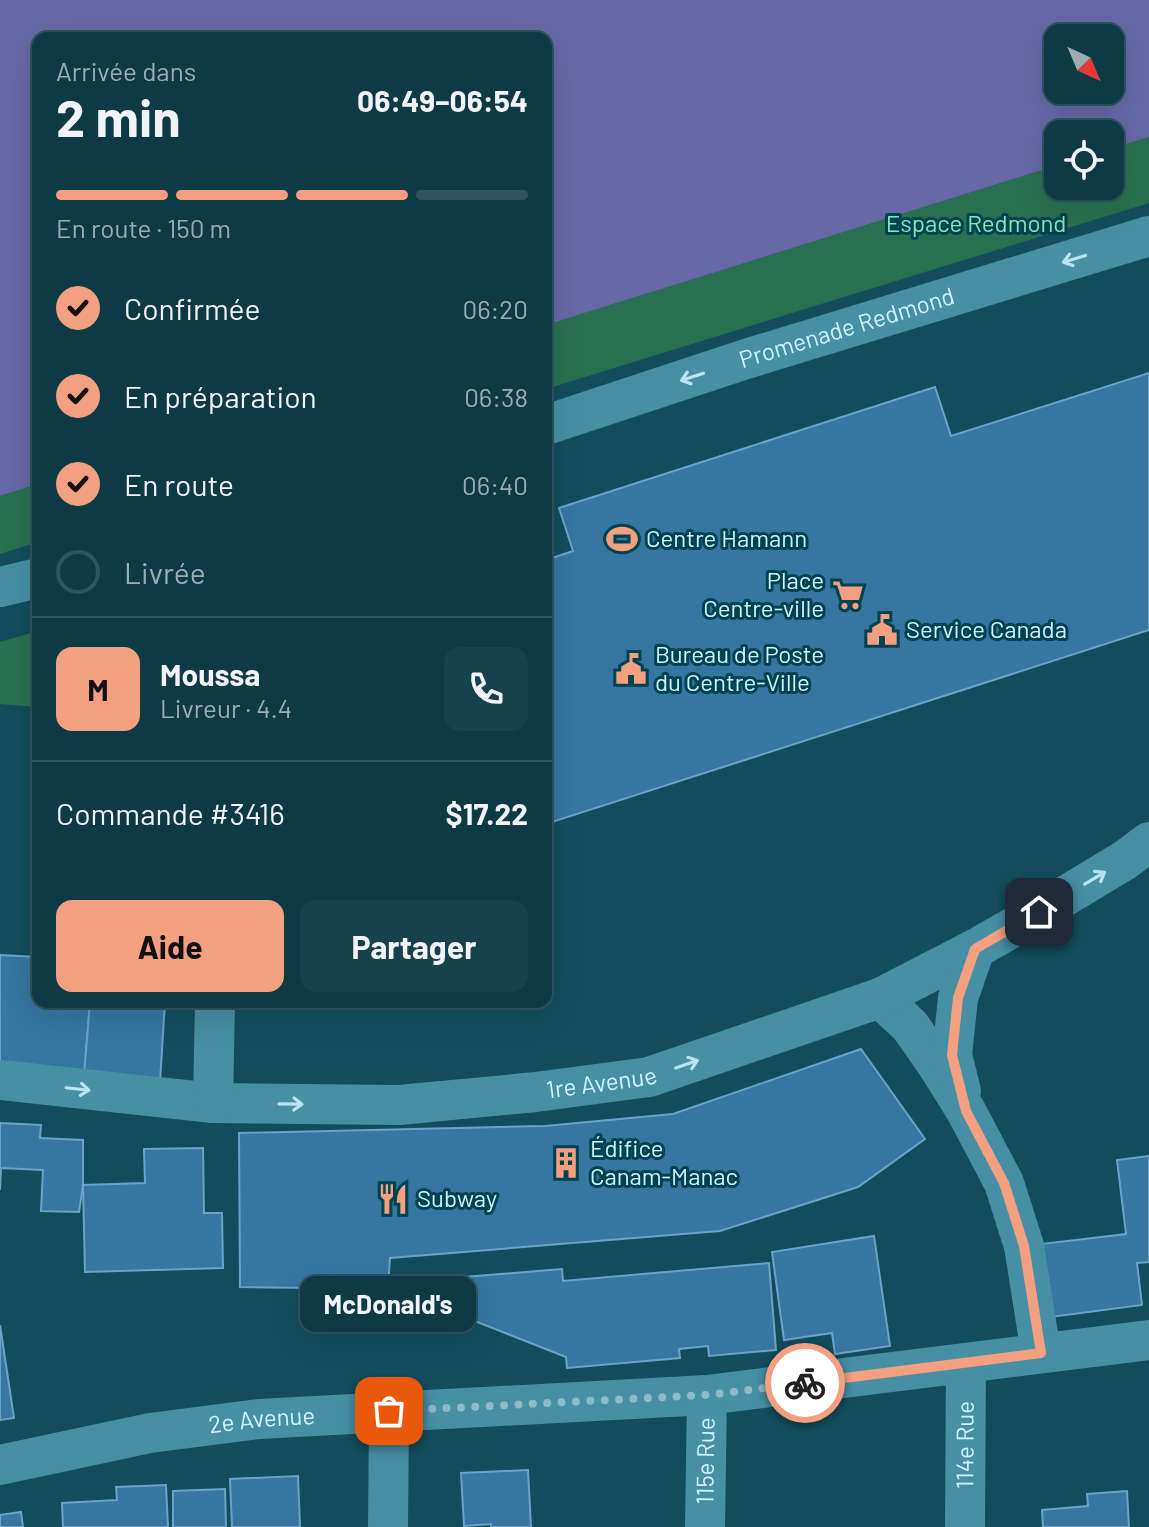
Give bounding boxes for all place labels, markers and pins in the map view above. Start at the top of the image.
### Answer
sports icon: Centre Hamann [605,522,639,556]
place label: Centre Hamann [646,523,807,552]
place label: Place Centre-ville [703,565,824,622]
supermarket icon: Place Centre-ville [831,578,865,612]
public building icon: Service Canada [865,613,899,647]
place label: Service Canada [906,614,1067,643]
place label: Bureau de Poste du Centre-Ville [655,639,824,696]
public building icon: Bureau de Poste du Centre-Ville [614,652,648,686]
pin [1005,878,1073,946]
place label: Édifice Canam-Manac [590,1133,738,1190]
building icon: Édifice Canam-Manac [549,1146,583,1180]
restaurant icon: Subway [376,1182,410,1216]
place label: Subway [417,1183,497,1212]
callout: McDonald's [301,1275,477,1331]
pin [355,1377,423,1445]

